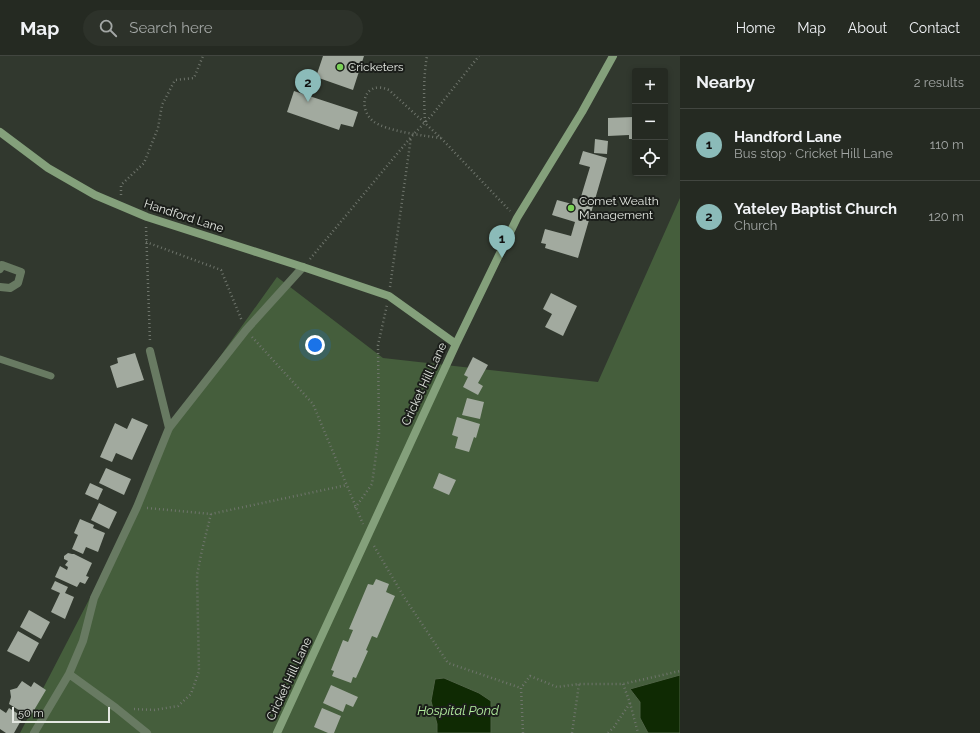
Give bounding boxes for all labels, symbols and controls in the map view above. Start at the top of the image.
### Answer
search box [83,10,363,46]
text: Map [20,17,59,39]
icon: search [97,17,119,39]
text: Search here [129,19,213,37]
text: Home [736,20,775,36]
text: Map [797,20,826,36]
text: About [848,20,887,36]
text: Contact [909,20,960,36]
place label: Cricketers [348,60,404,74]
marker: Cricketers [335,62,345,72]
map controls [632,68,668,176]
button: + [632,68,668,104]
pin: 2 [295,69,321,102]
text: Nearby [696,72,755,92]
text: 2 results [914,75,964,90]
button: − [632,104,668,140]
text: Handford Lane [734,128,841,146]
text: 1 [706,137,712,152]
text: 110 m [930,137,964,152]
button: locate [632,140,668,176]
text: Bus stop · Cricket Hill Lane [734,146,893,161]
place label: Comet Wealth Management [579,194,659,222]
street label: Handford Lane [142,197,226,235]
text: Yateley Baptist Church [734,200,897,218]
marker: Comet Wealth Management [566,203,576,213]
text: 2 [705,209,713,224]
text: 120 m [928,209,964,224]
text: Church [734,218,777,233]
pin: 1 [489,225,515,258]
your location [305,335,325,355]
street label: Cricket Hill Lane [399,340,449,428]
street label: Cricket Hill Lane [264,635,314,723]
water label: Hospital Pond [417,703,499,718]
scale bar [12,705,110,724]
text: 50 m [18,707,44,720]

